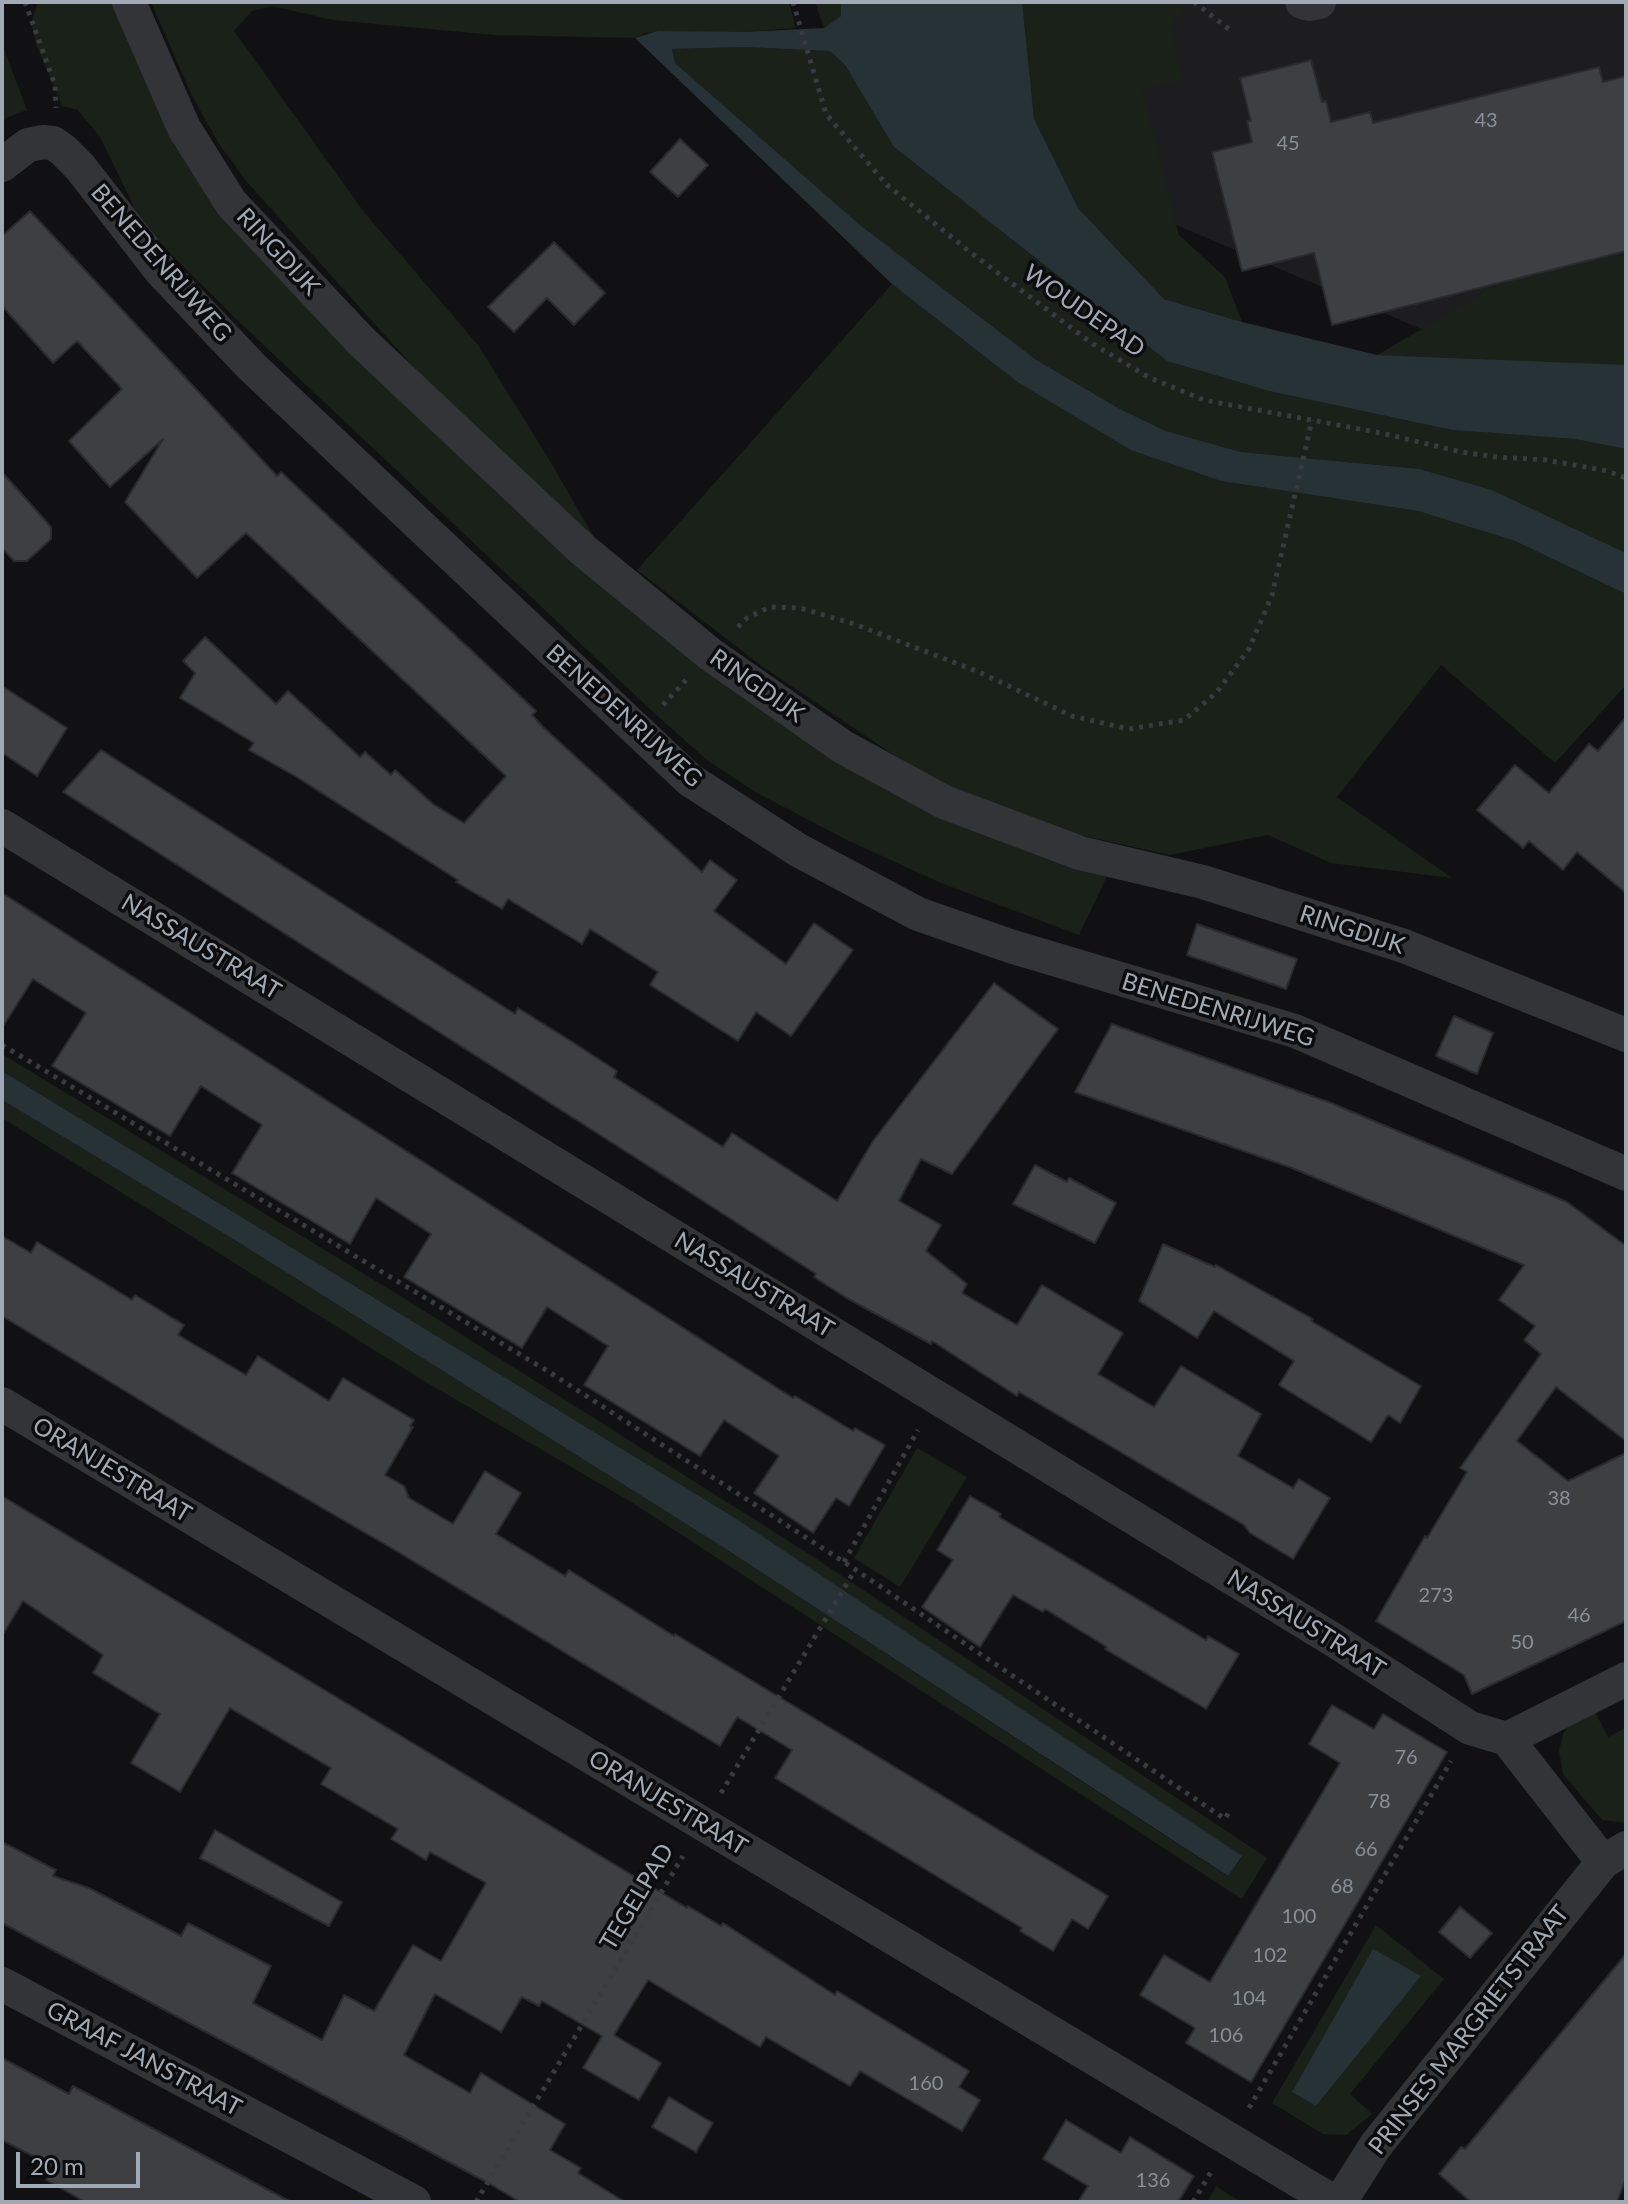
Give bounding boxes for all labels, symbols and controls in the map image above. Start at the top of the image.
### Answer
house number: 43 [1474,109,1498,133]
house number: 45 [1276,132,1300,156]
street label: BENEDENRIJWEG [85,178,237,348]
street label: RINGDIJK [230,202,326,302]
street label: WOUDEPAD [1018,259,1150,363]
street label: BENEDENRIJWEG [540,638,708,794]
street label: RINGDIJK [704,643,810,729]
street label: NASSAUSTRAAT [116,888,286,1006]
street label: RINGDIJK [1296,900,1408,960]
street label: BENEDENRIJWEG [1118,967,1318,1053]
street label: NASSAUSTRAAT [669,1226,839,1344]
street label: ORANJESTRAAT [27,1411,197,1529]
house number: 38 [1547,1487,1571,1511]
street label: NASSAUSTRAAT [1222,1564,1390,1684]
house number: 273 [1419,1584,1453,1608]
house number: 46 [1567,1604,1591,1628]
house number: 50 [1510,1631,1534,1655]
street label: ORANJESTRAAT [583,1744,753,1862]
house number: 76 [1394,1746,1418,1770]
house number: 78 [1367,1790,1391,1814]
house number: 66 [1354,1838,1378,1862]
street label: TEGELPAD [594,1839,680,1955]
house number: 68 [1330,1875,1354,1899]
street label: PRINSES MARGRIETSTRAAT [1363,1900,1575,2160]
house number: 100 [1282,1905,1316,1929]
house number: 102 [1253,1944,1287,1968]
house number: 104 [1232,1987,1266,2011]
street label: GRAAF JANSTRAAT [42,1995,246,2123]
house number: 106 [1209,2024,1243,2048]
house number: 160 [909,2072,943,2096]
scale bar [20,2136,144,2186]
text: 20 m [30,2151,84,2180]
house number: 136 [1136,2169,1170,2193]

